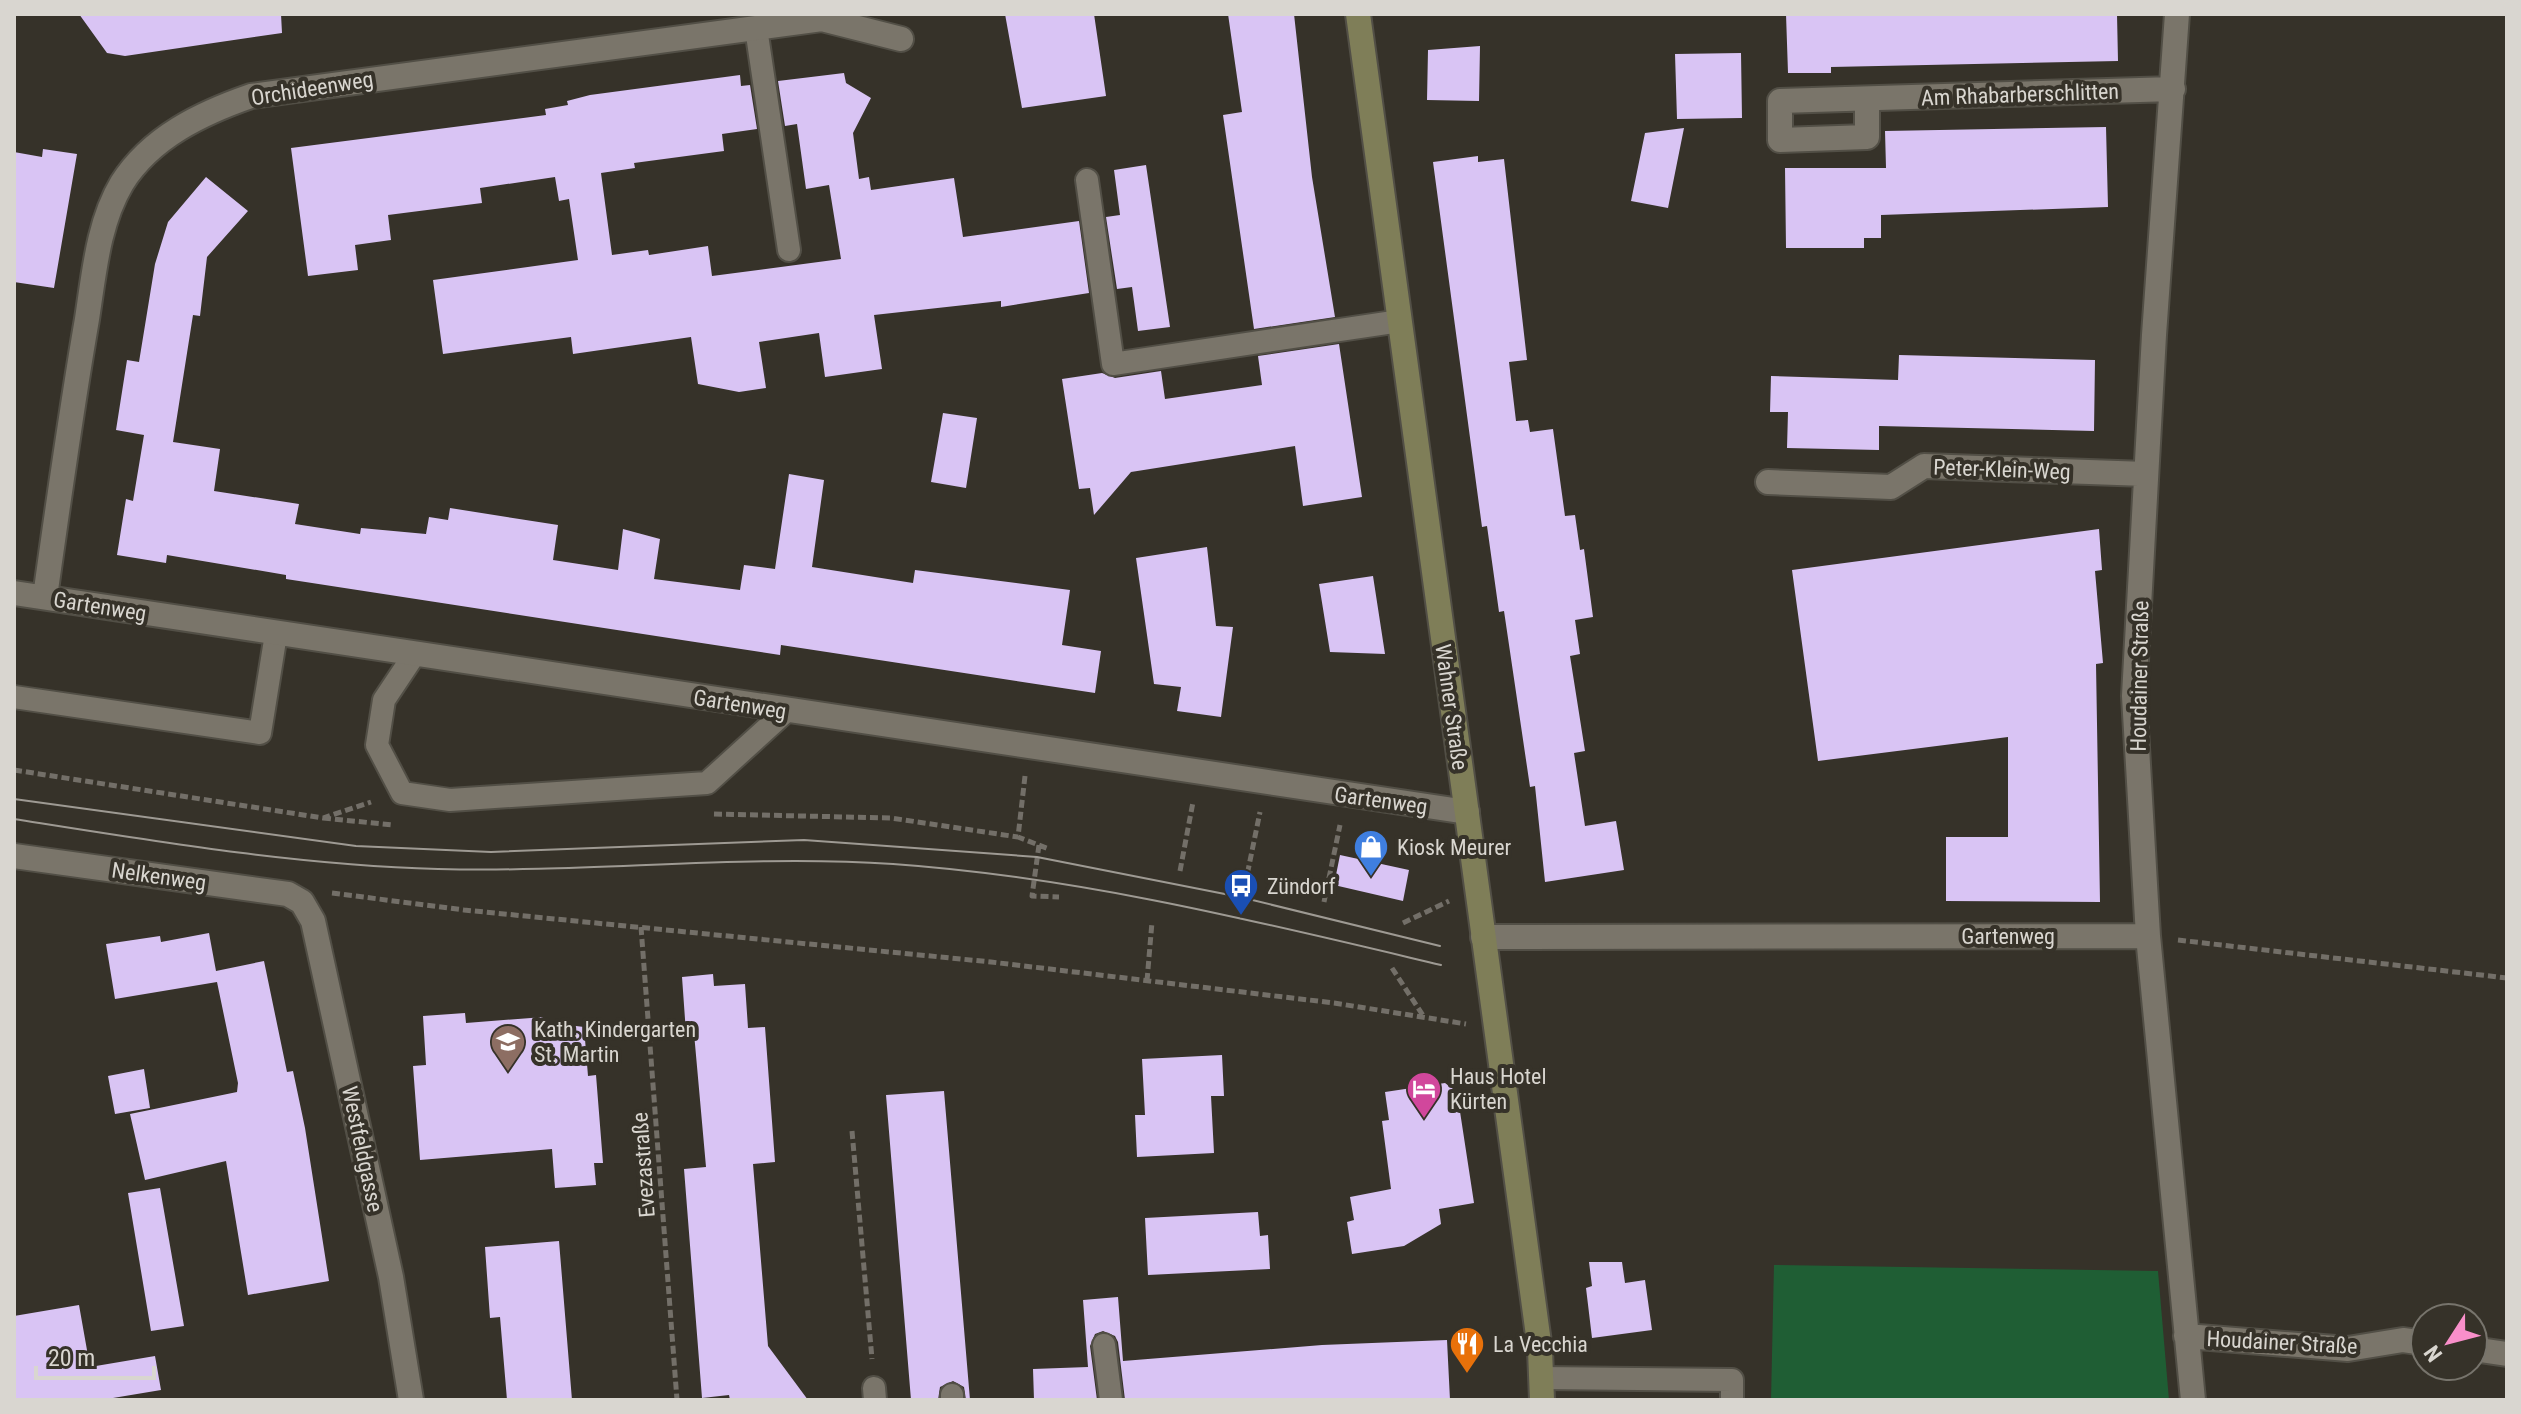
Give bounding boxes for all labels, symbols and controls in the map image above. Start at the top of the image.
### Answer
street label: Orchideenweg [249,67,375,110]
street label: Am Rhabarberschlitten [1921,79,2119,110]
street label: Peter-Klein-Weg [1933,455,2071,484]
street label: Gartenweg [52,587,148,626]
street label: Houdainer Straße [2126,600,2153,752]
street label: Wahner Straße [1430,643,1473,772]
street label: Gartenweg [692,685,788,724]
street label: Gartenweg [1333,782,1429,819]
shop icon: Kiosk Meurer [1352,828,1390,878]
place label: Kiosk Meurer [1397,835,1511,860]
street label: Nelkenweg [110,857,208,895]
bus stop icon: Zündorf [1222,867,1260,917]
place label: Zündorf [1267,874,1335,899]
street label: Gartenweg [1961,924,2055,949]
place label: Kath. Kindergarten St. Martin [534,1017,696,1067]
school or university icon: Kath. Kindergarten St. Martin [489,1023,527,1073]
place label: Haus Hotel Kürten [1450,1064,1546,1114]
hotel icon: Haus Hotel Kürten [1405,1070,1443,1120]
street label: Westfeldgasse [337,1084,388,1214]
street label: Evezastraße [627,1111,660,1219]
north arrow [2409,1302,2489,1382]
restaurant icon: La Vecchia [1448,1325,1486,1375]
street label: Houdainer Straße [2206,1326,2358,1359]
scale bar [36,1330,154,1380]
place label: La Vecchia [1493,1332,1588,1357]
text: N [2419,1341,2447,1366]
text: 20 m [48,1344,95,1372]

